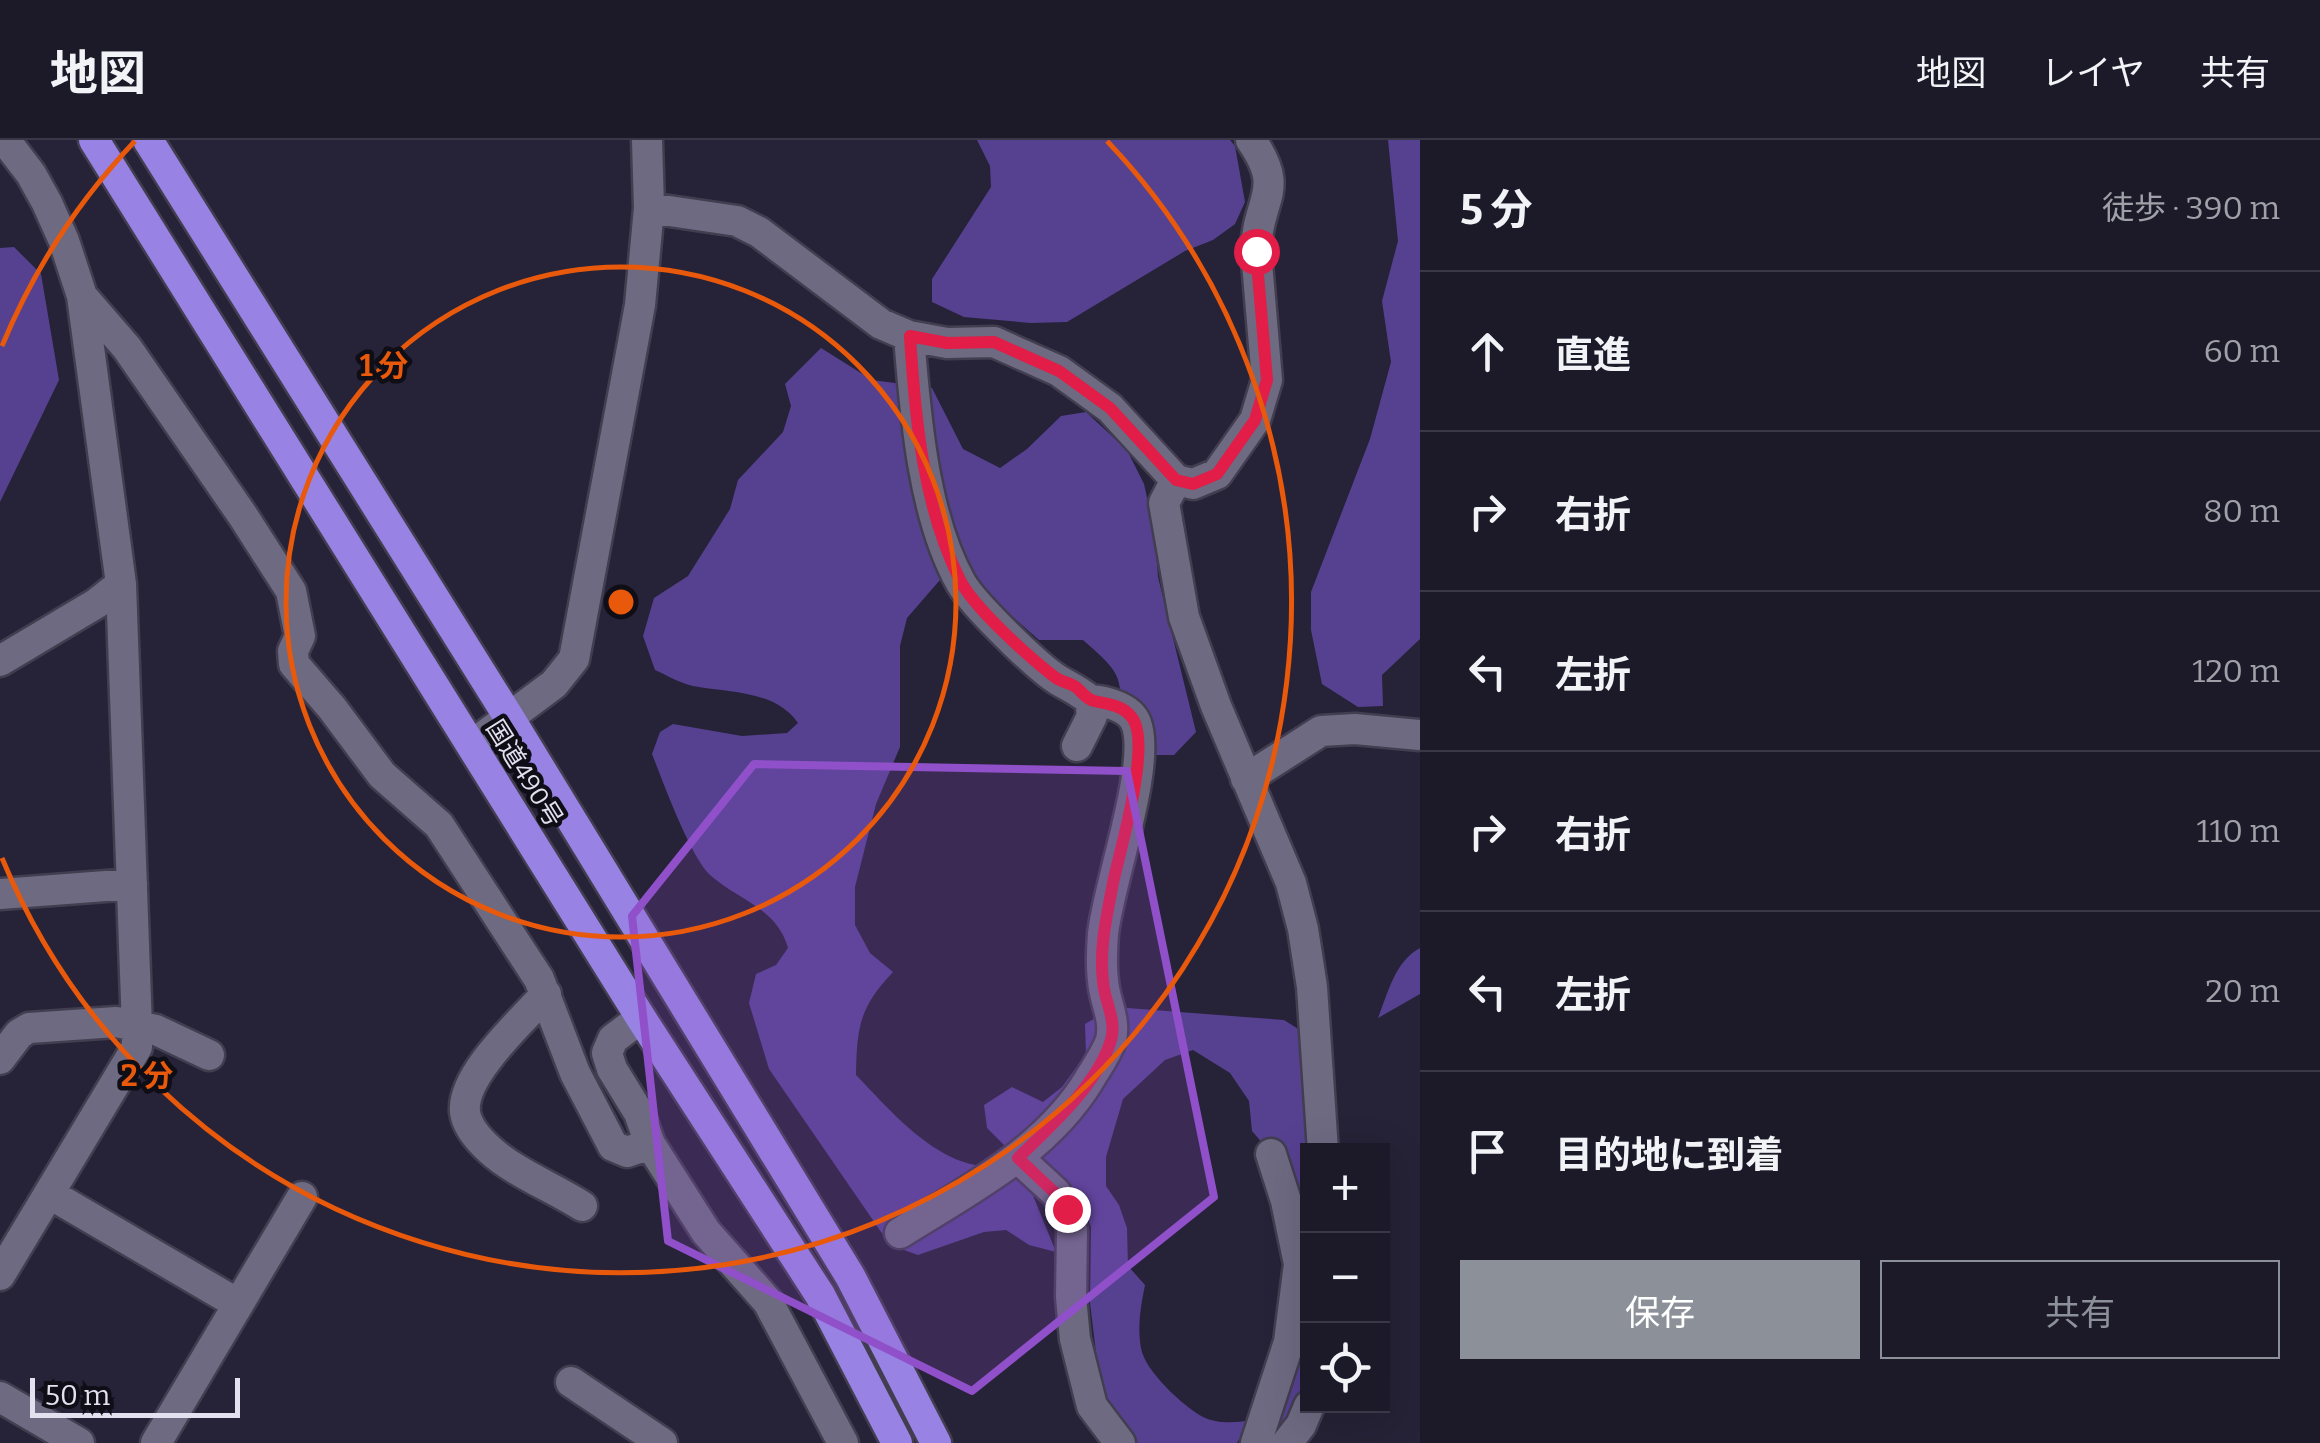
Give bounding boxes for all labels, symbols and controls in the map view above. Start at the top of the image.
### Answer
text: 地図 [50,45,146,103]
text: 地図 [1916,52,1986,94]
text: レイヤ [2041,52,2145,94]
text: 共有 [2200,52,2270,94]
text: 5 分 [1460,185,1533,235]
text: 徒歩 · 390 m [2102,189,2280,227]
route start [1234,229,1280,275]
icon: ahead [1460,324,1515,379]
text: 直進 [1555,332,1631,378]
text: 60 m [2204,332,2280,370]
text: 1 分 [360,348,408,384]
icon: right [1460,484,1515,539]
text: 右折 [1555,492,1631,538]
text: 80 m [2203,492,2280,530]
centre of rings [603,584,639,620]
icon: left [1460,644,1515,699]
text: 左折 [1555,652,1631,698]
text: 120 m [2192,652,2280,690]
street label: 国道490号 [480,715,569,832]
icon: right [1460,804,1515,859]
text: 右折 [1555,812,1631,858]
text: 110 m [2197,812,2280,850]
icon: left [1460,964,1515,1019]
text: 左折 [1555,972,1631,1018]
text: 20 m [2205,972,2280,1010]
text: 2 分 [121,1058,173,1094]
icon: arrive [1460,1124,1515,1179]
text: 目的地に到着 [1555,1132,1783,1178]
map controls [1300,1143,1390,1413]
button: + [1300,1143,1390,1233]
route end [1045,1187,1091,1233]
button: − [1300,1233,1390,1323]
button: 保存 [1460,1260,1860,1359]
button: 共有 [1880,1260,2280,1359]
button: locate [1300,1323,1390,1413]
scale bar [30,1373,240,1418]
text: 50 m [45,1379,110,1412]

